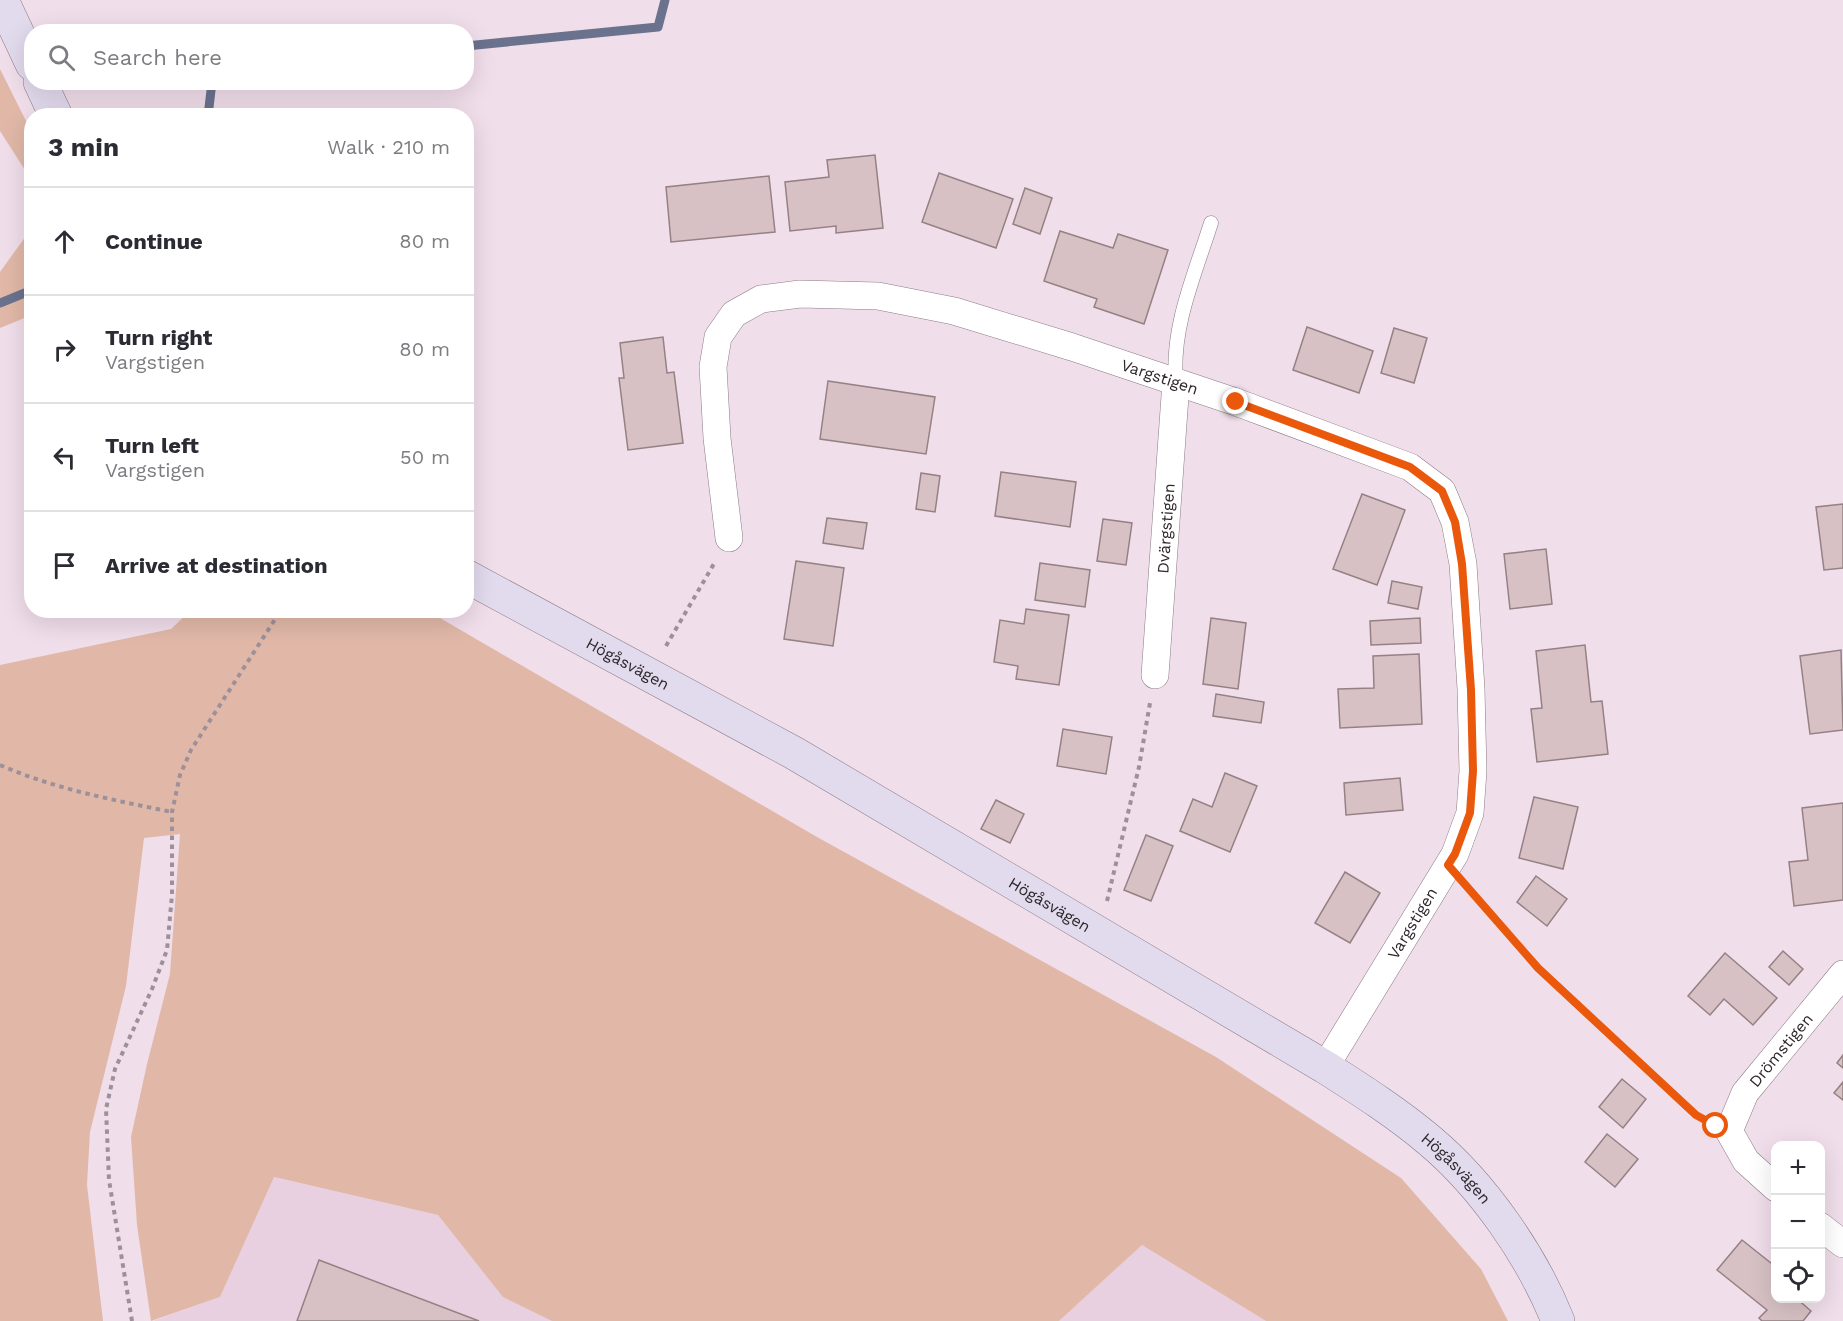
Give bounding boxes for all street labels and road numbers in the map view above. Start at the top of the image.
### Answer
street label: Vargstigen [1119,355,1201,399]
street label: Dvärgstigen [1153,483,1179,574]
street label: Högåsvägen [583,634,673,694]
street label: Högåsvägen [1005,873,1094,936]
street label: Vargstigen [1384,884,1441,963]
street label: Drömstigen [1745,1009,1817,1091]
street label: Högåsvägen [1417,1129,1495,1208]

